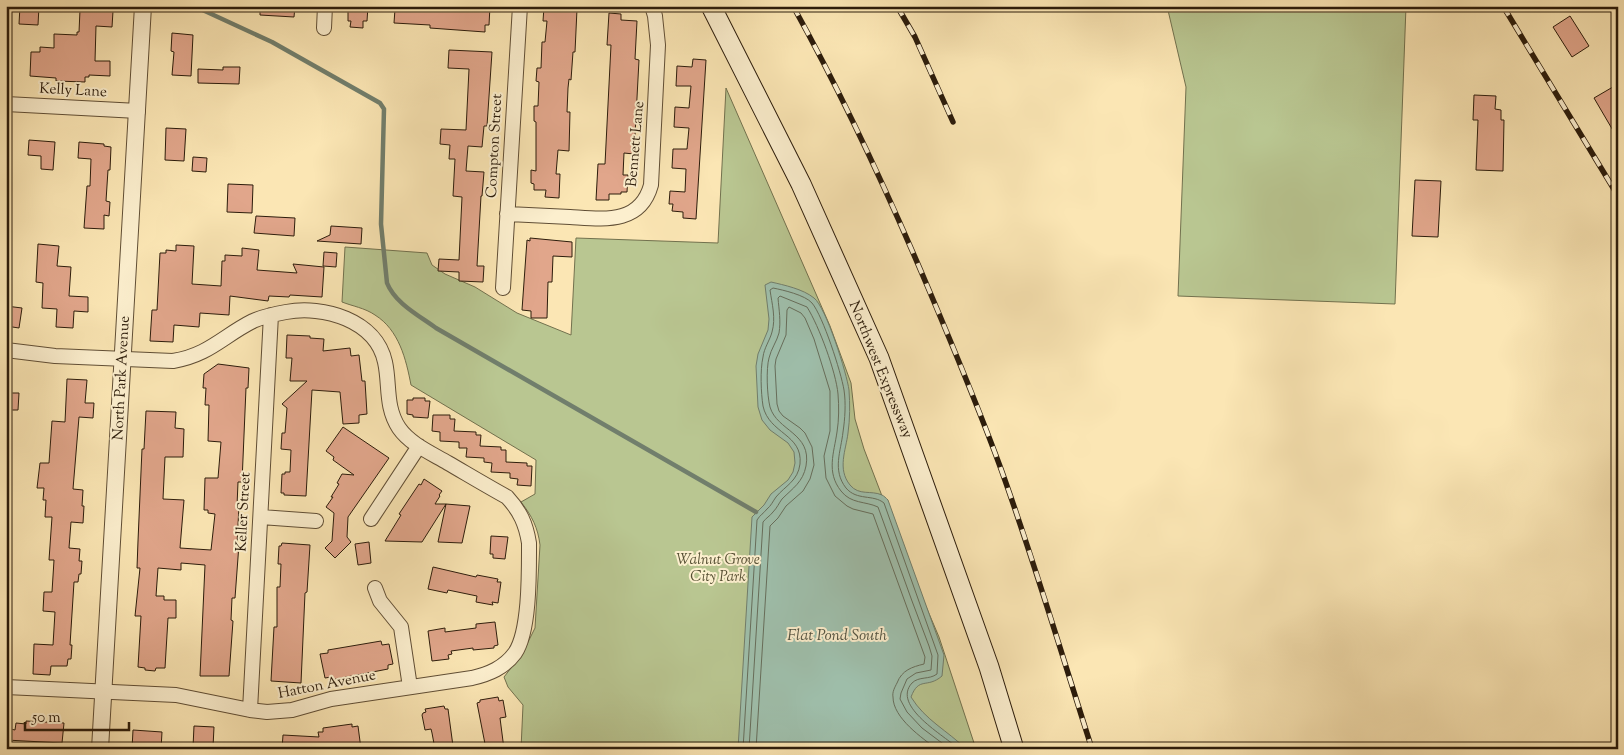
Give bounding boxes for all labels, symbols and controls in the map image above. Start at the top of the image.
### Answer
street label: Kelly Lane [39,79,107,103]
street label: Compton Street [482,93,508,199]
street label: Bennett Lane [622,100,650,188]
street label: Northwest Expressway [843,298,917,442]
street label: North Park Avenue [108,315,136,441]
street label: Keller Street [231,472,257,552]
park label: Walnut Grove City Park [676,550,760,588]
water label: Flat Pond South [787,625,887,648]
street label: Hatton Avenue [276,665,378,705]
scale bar [25,700,129,732]
text: 50 m [31,708,61,729]

